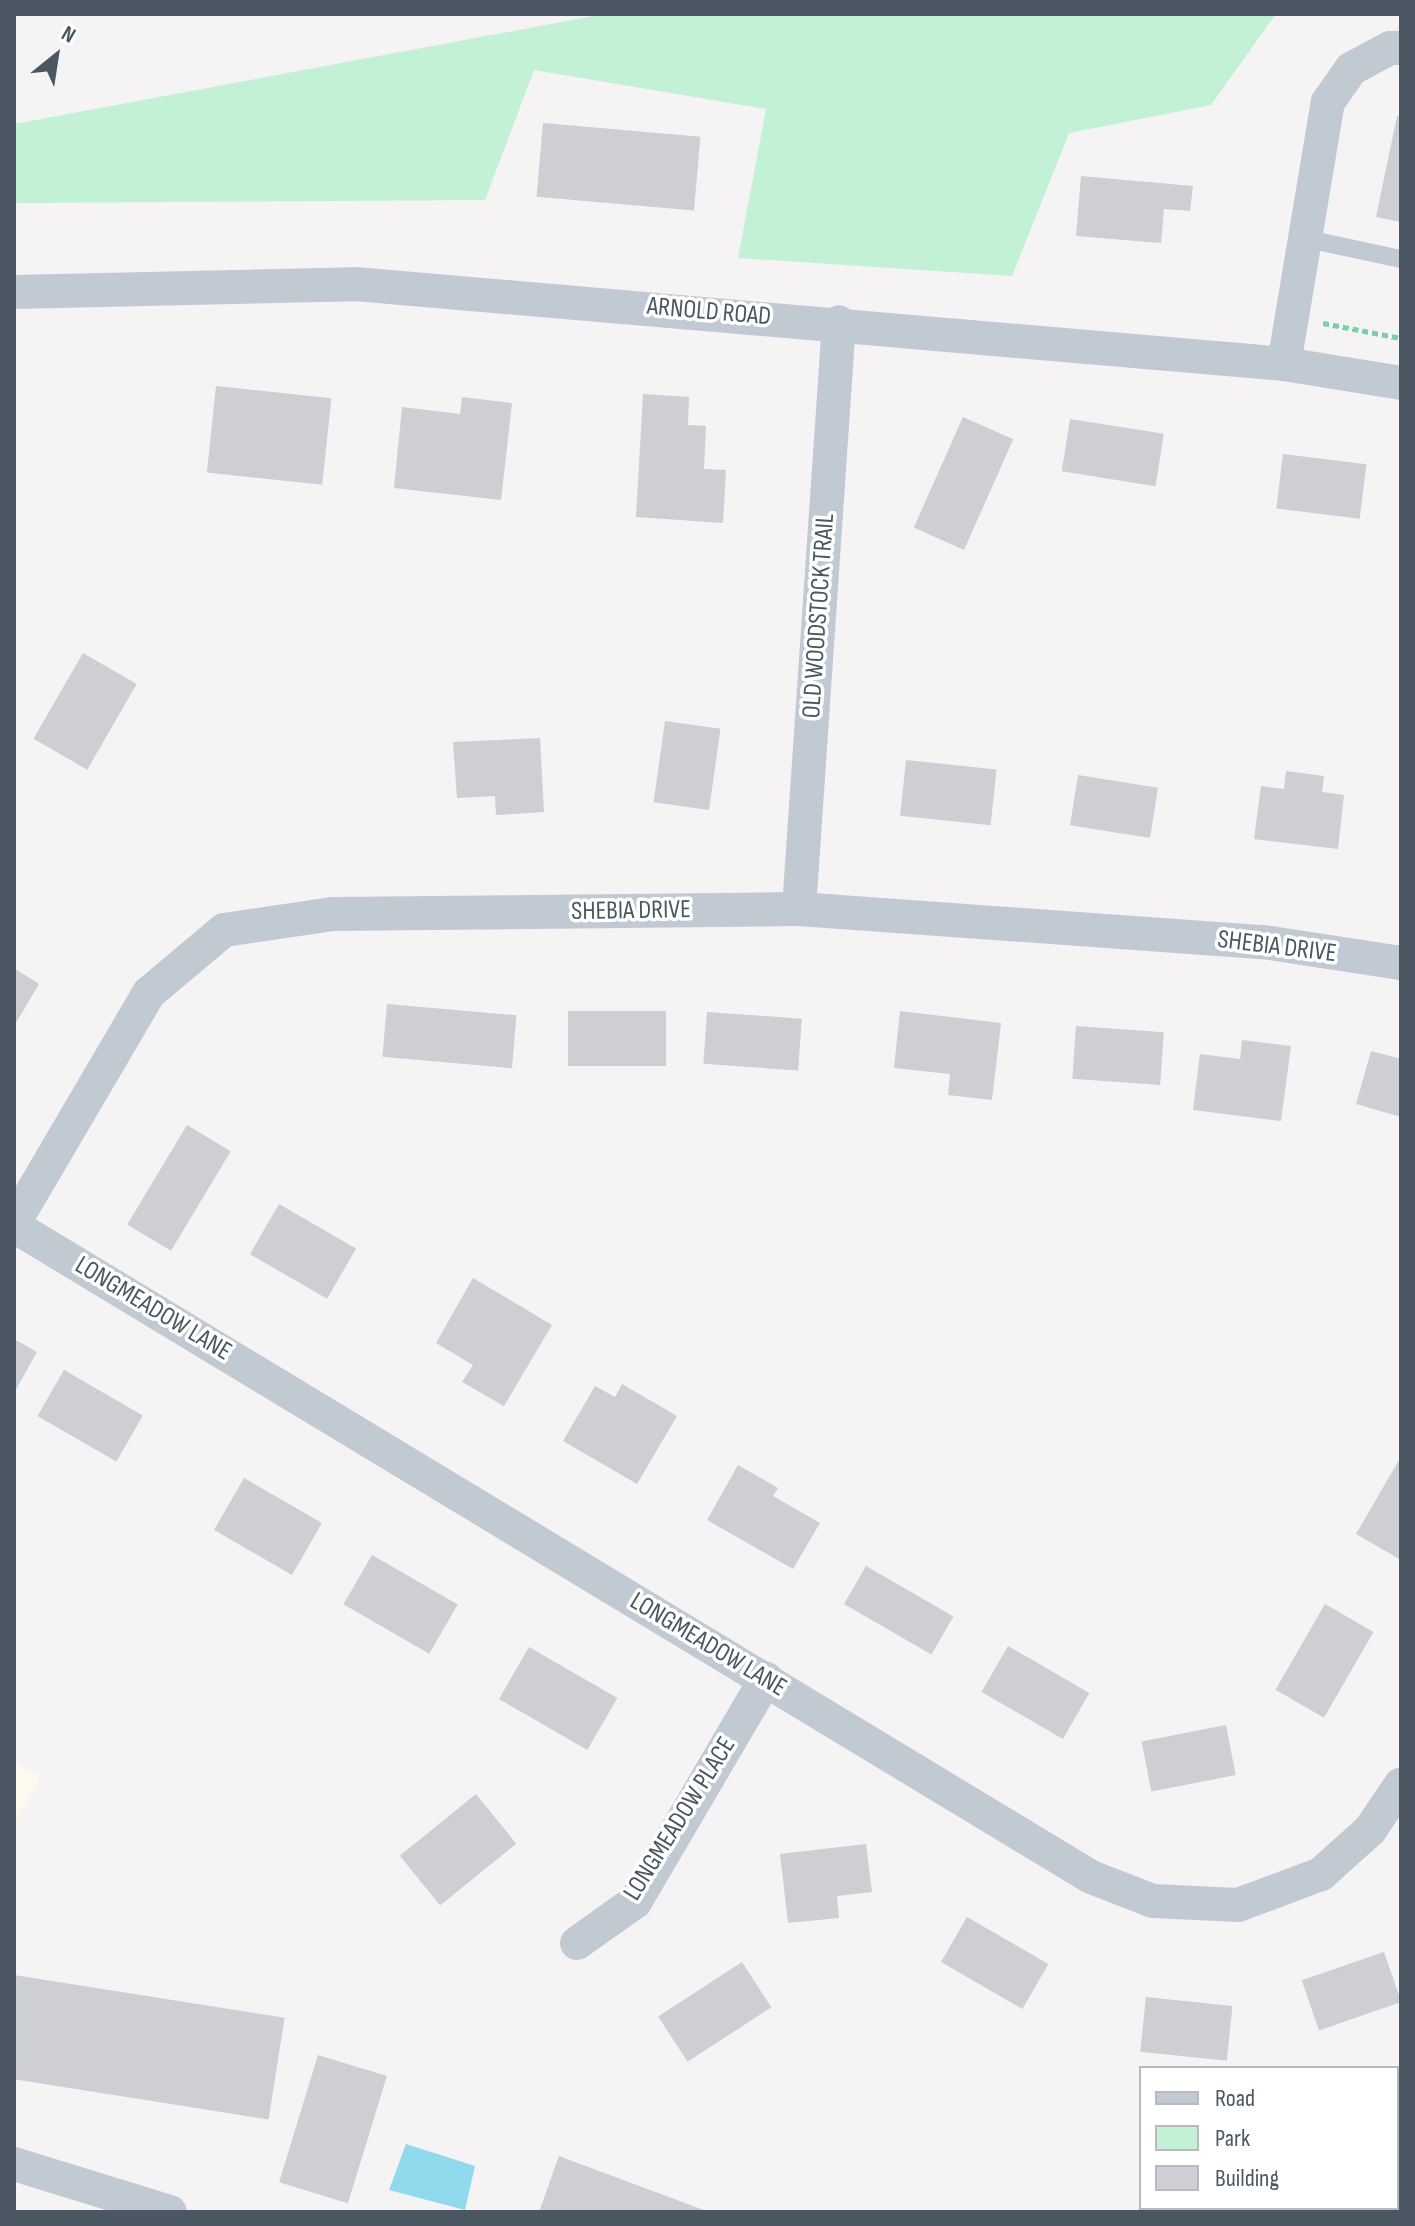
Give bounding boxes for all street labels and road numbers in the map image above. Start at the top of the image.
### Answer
street label: ARNOLD ROAD [646,291,772,333]
street label: OLD WOODSTOCK TRAIL [796,513,842,719]
street label: SHEBIA DRIVE [571,894,691,928]
street label: SHEBIA DRIVE [1216,924,1338,970]
street label: LONGMEADOW LANE [69,1250,237,1368]
street label: LONGMEADOW LANE [624,1586,792,1704]
street label: LONGMEADOW PLACE [617,1731,743,1907]

